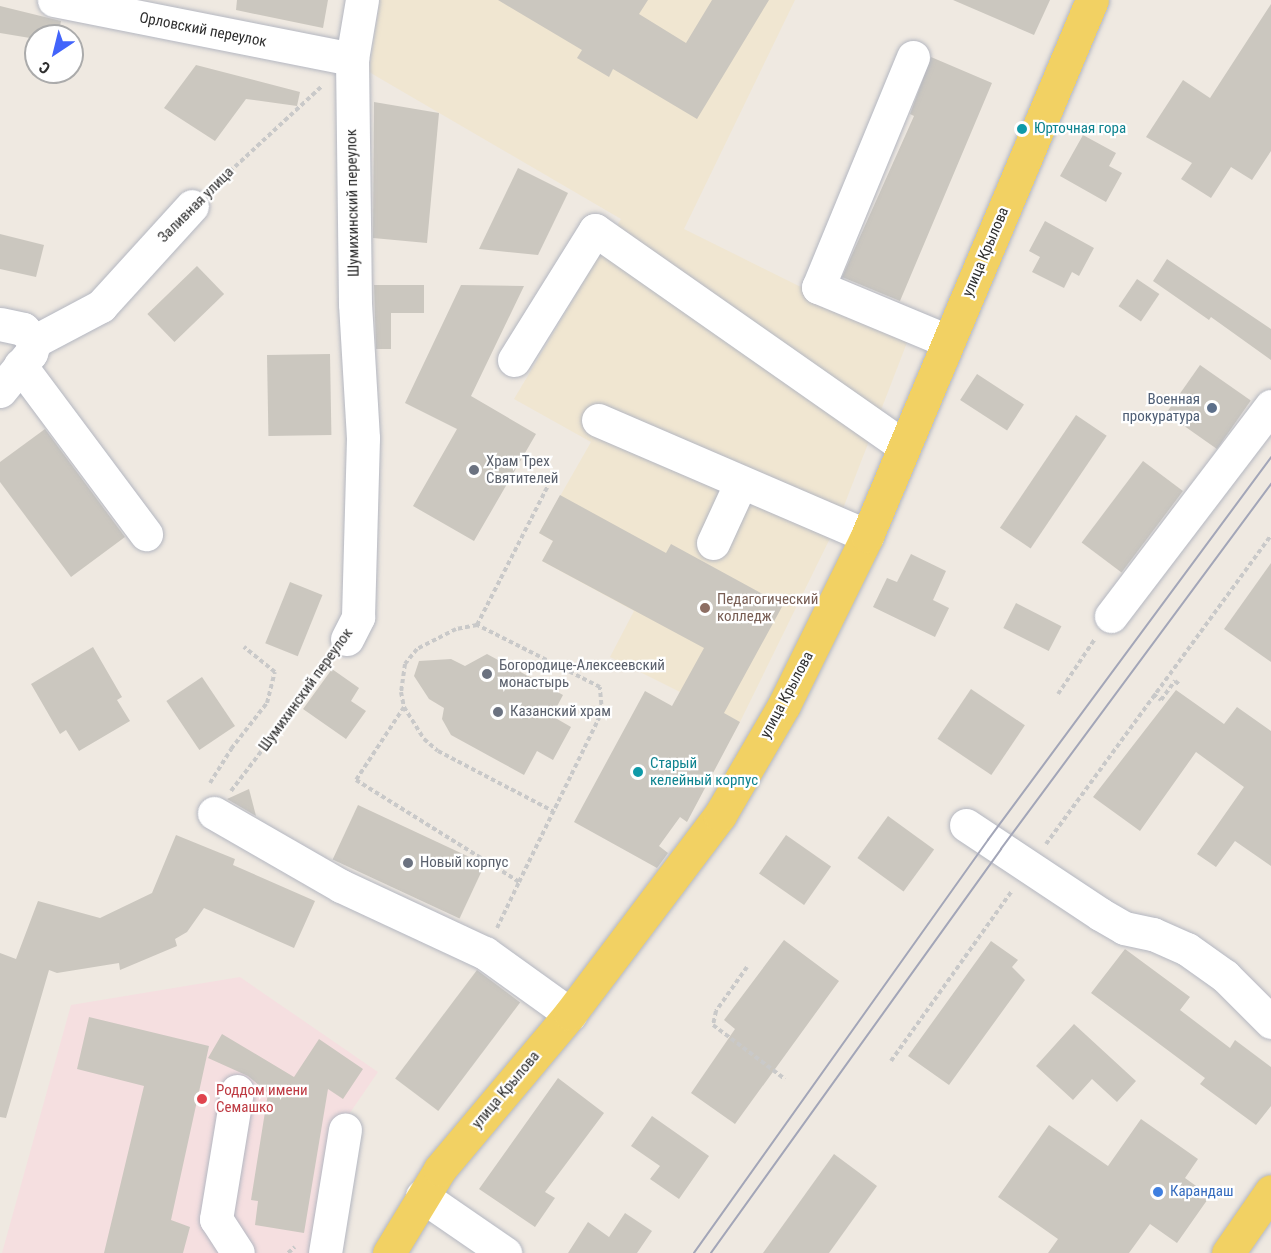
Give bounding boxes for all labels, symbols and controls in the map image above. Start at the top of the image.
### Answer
street label: Орловский переулок [138,9,268,51]
north arrow [24,24,84,84]
text: С [35,57,54,78]
place label: Юрточная гора [1034,120,1126,138]
marker: Юрточная гора [1015,122,1029,136]
street label: Шумихинский переулок [343,129,363,277]
street label: Заливная улица [154,163,238,247]
street label: улица Крылова [959,205,1013,299]
place label: Военная прокуратура [1122,390,1200,425]
marker: Военная прокуратура [1205,401,1219,415]
place label: Храм Трех Святителей [486,452,558,487]
marker: Храм Трех Святителей [467,463,481,477]
place label: Педагогический колледж [717,590,818,625]
marker: Педагогический колледж [698,601,712,615]
street label: Шумихинский переулок [255,625,357,755]
street label: улица Крылова [757,649,817,741]
place label: Богородице-Алексеевский монастырь [499,656,665,691]
marker: Богородице-Алексеевский монастырь [480,667,494,681]
place label: Казанский храм [510,703,611,721]
marker: Казанский храм [491,705,505,719]
place label: Старый келейный корпус [650,754,758,789]
marker: Старый келейный корпус [631,765,645,779]
place label: Новый корпус [420,854,508,872]
marker: Новый корпус [401,856,415,870]
street label: улица Крылова [468,1048,544,1132]
place label: Роддом имени Семашко [216,1081,308,1116]
marker: Роддом имени Семашко [193,1090,211,1108]
place label: Карандаш [1170,1183,1234,1201]
marker: Карандаш [1151,1185,1165,1199]

